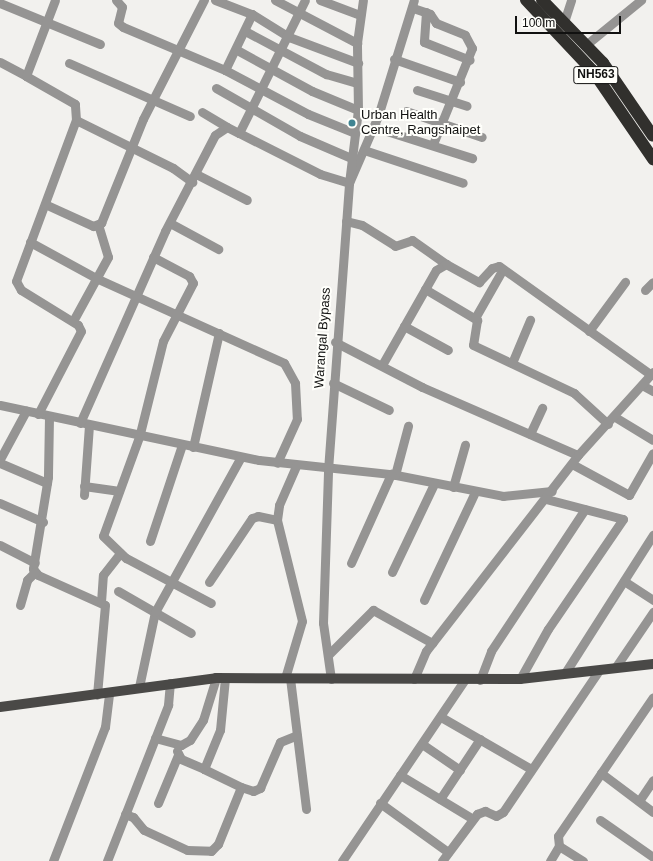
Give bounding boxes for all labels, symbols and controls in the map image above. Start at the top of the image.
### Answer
scale bar [517,8,623,34]
text: 100 m [522,16,555,30]
road number: NH563 [573,65,619,85]
place label: Urban Health Centre, Rangshaipet [361,108,480,139]
marker: Urban Health Centre, Rangshaipet [346,117,358,129]
street label: Warangal Bypass [312,287,334,389]

